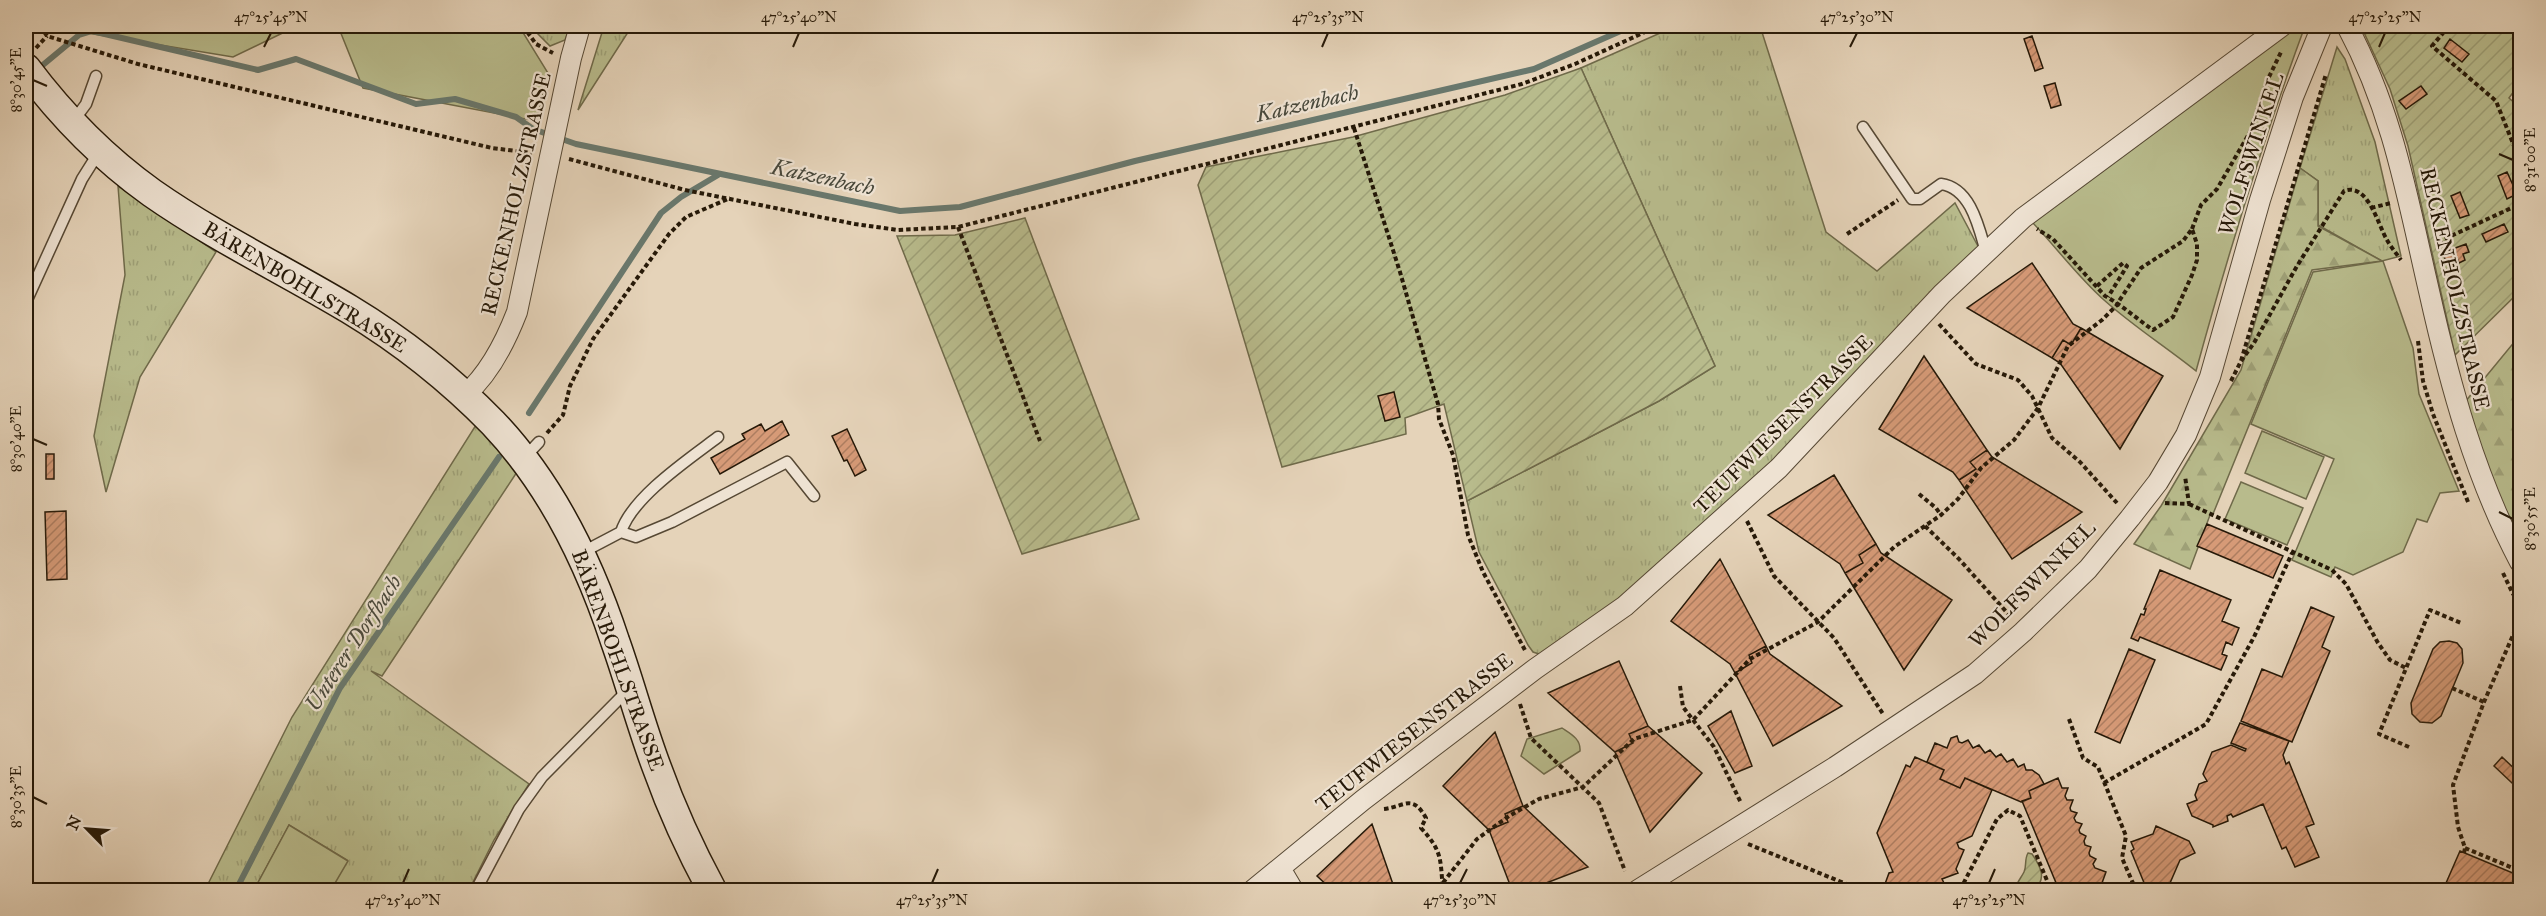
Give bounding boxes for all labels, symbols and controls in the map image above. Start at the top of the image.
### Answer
text: 47°25'45"N [234,8,308,26]
text: 47°25'40"N [761,8,837,26]
text: 47°25'35"N [1292,8,1364,26]
text: 47°25'30"N [1820,8,1894,26]
text: 47°25'25"N [2348,8,2422,26]
text: 8°30'45"E [7,47,25,112]
street label: WOLFSWINKEL [2213,69,2290,238]
street label: RECKENHOLZSTRASSE [475,70,557,318]
water label: Katzenbach [1252,78,1361,128]
text: 8°31'00"E [2521,128,2539,192]
water label: Katzenbach [768,153,877,201]
street label: RECKENHOLZSTRASSE [2414,165,2496,413]
street label: BÄRENBOHLSTRASSE [198,216,412,358]
street label: TEUFWIESENSTRASSE [1688,329,1878,519]
text: 8°30'40"E [7,405,25,472]
text: 8°30'55"E [2521,487,2539,551]
street label: WOLFSWINKEL [1963,515,2101,653]
street label: BÄRENBOHLSTRASSE [566,546,670,774]
water label: Unterer Dorfbach [299,570,407,716]
street label: TEUFWIESENSTRASSE [1310,647,1518,817]
text: 8°30'35"E [7,765,25,828]
north arrow [57,799,117,859]
text: N [62,812,86,833]
text: 47°25'40"N [365,891,441,909]
text: 47°25'35"N [896,891,968,909]
text: 47°25'30"N [1423,891,1497,909]
text: 47°25'25"N [1952,891,2026,909]

